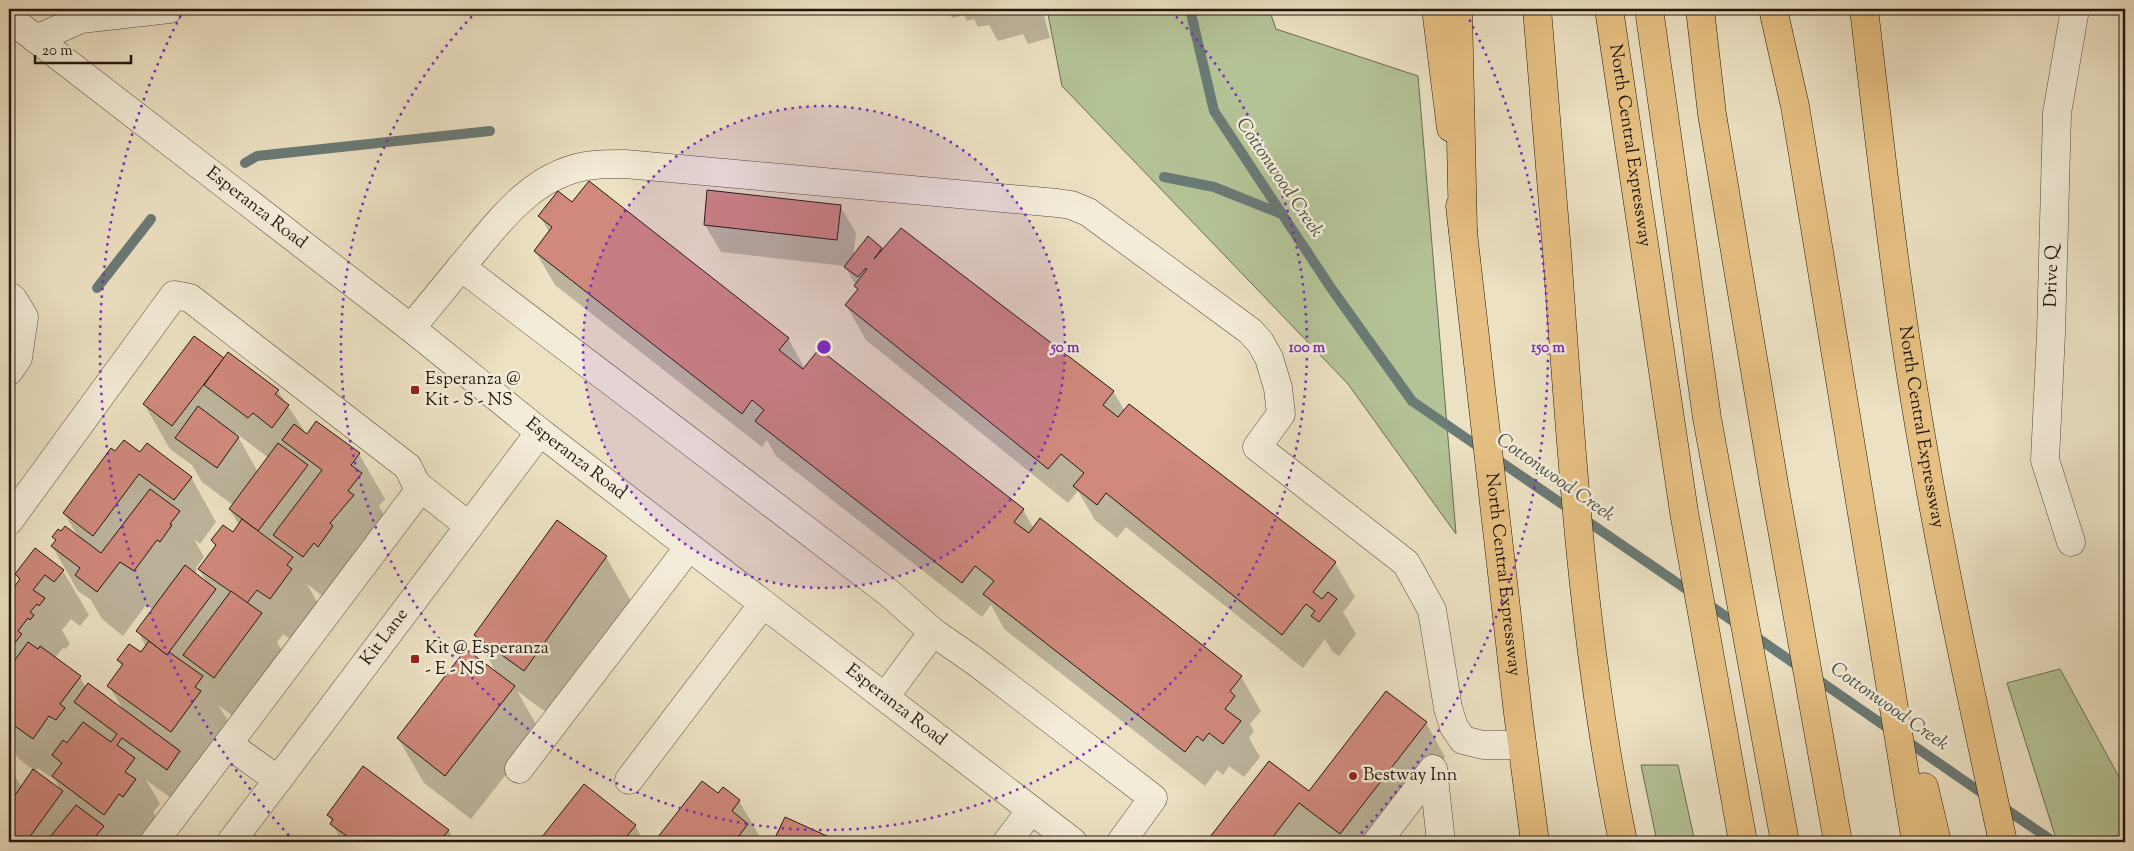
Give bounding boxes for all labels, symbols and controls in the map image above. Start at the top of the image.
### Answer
scale bar [35,32,131,64]
text: 20 m [42,41,73,62]
street label: North Central Expressway [1601,42,1657,249]
water label: Cottonwood Creek [1229,113,1329,244]
street label: Esperanza Road [200,161,312,256]
street label: Drive Q [2039,243,2066,308]
street label: North Central Expressway [1891,324,1950,530]
centre of rings [815,338,833,356]
text: 50 m [1050,338,1080,359]
text: 100 m [1289,338,1326,359]
text: 150 m [1531,338,1565,359]
place label: Esperanza @ Kit - S - NS [425,367,521,414]
marker: Esperanza @ Kit - S - NS [409,384,421,396]
street label: Esperanza Road [519,412,631,507]
water label: Cottonwood Creek [1490,427,1620,529]
street label: North Central Expressway [1478,471,1527,678]
street label: Kit Lane [355,603,415,672]
place label: Kit @ Esperanza - E - NS [425,636,549,683]
marker: Kit @ Esperanza - E - NS [409,653,421,665]
water label: Cottonwood Creek [1824,656,1954,758]
street label: Esperanza Road [840,658,952,753]
place label: Bestway Inn [1363,763,1458,789]
marker: Bestway Inn [1347,770,1359,782]

